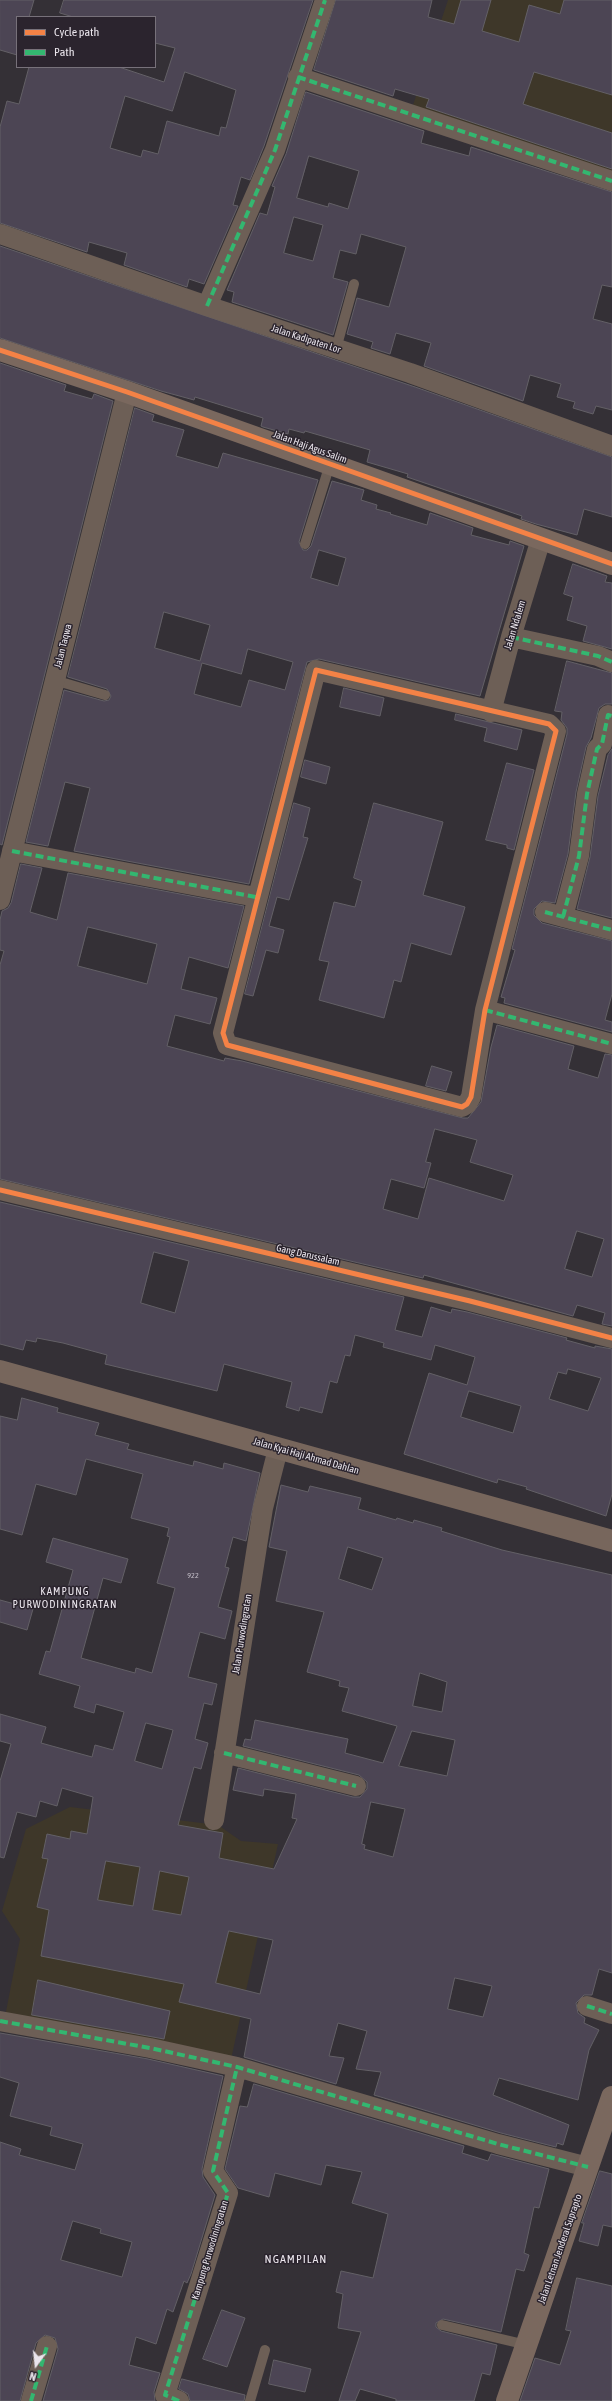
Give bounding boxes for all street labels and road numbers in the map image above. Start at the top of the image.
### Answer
street label: Jalan Kadipaten Lor [270,322,342,356]
street label: Jalan Haji Agus Salim [271,428,349,466]
street label: Jalan Ndalem [502,599,528,651]
street label: Jalan Taqwa [52,623,74,669]
street label: Gang Darussalam [275,1242,341,1268]
street label: Jalan Kyai Haji Ahmad Dahlan [252,1435,360,1477]
street label: Jalan Purwodingratan [230,1593,254,1675]
street label: Jalan Letnan Jenderal Suprapto [536,2193,584,2305]
street label: Kampung Purwodiningratan [189,2199,231,2301]

